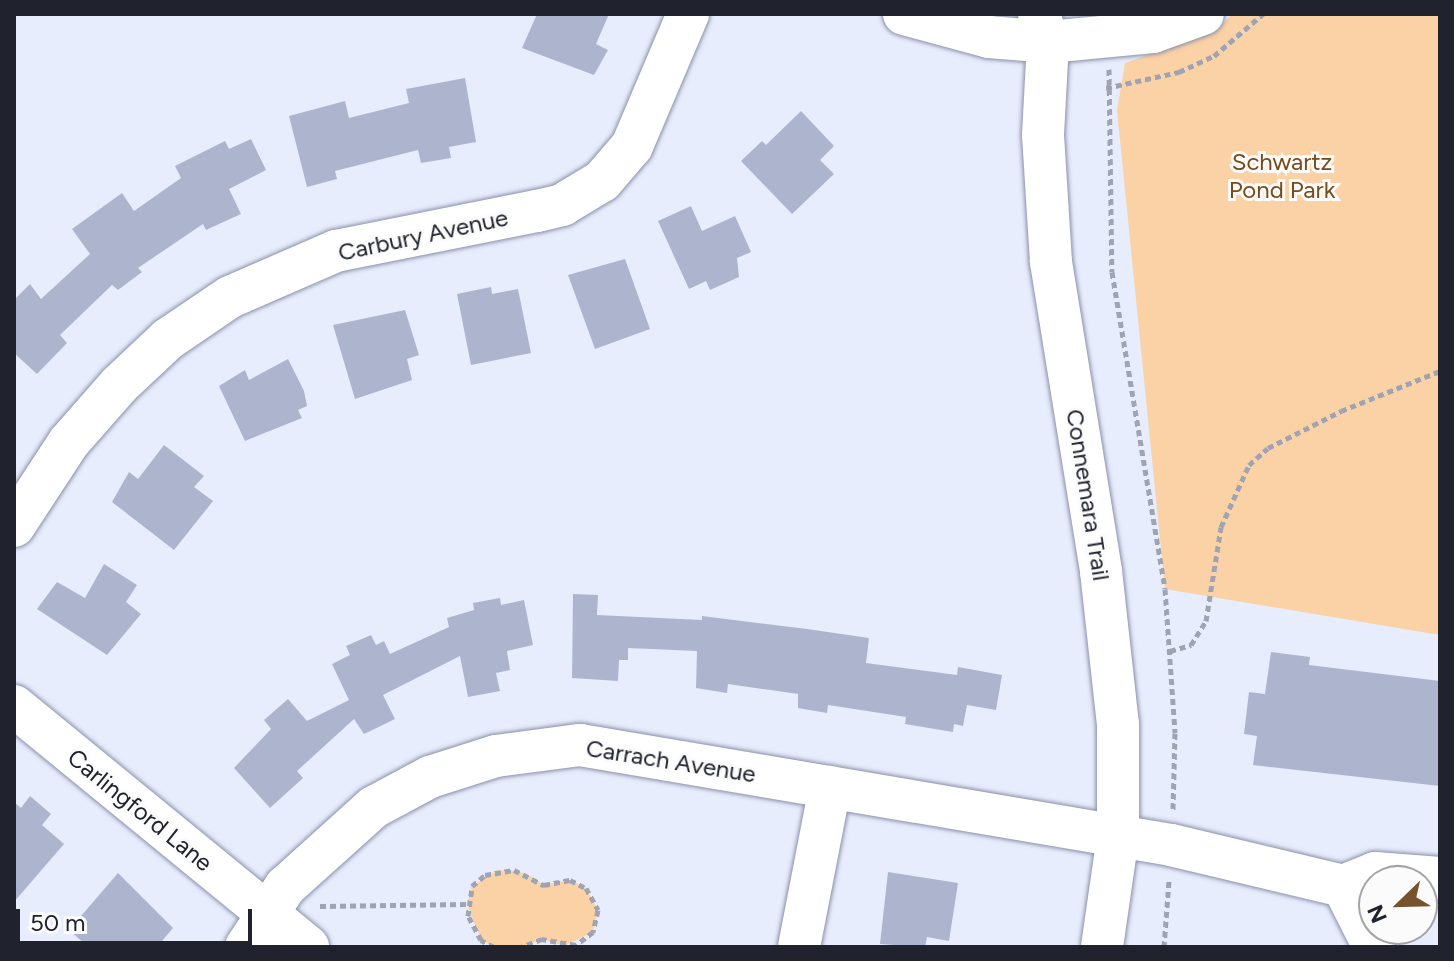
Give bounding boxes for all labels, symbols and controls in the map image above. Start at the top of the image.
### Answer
park label: Schwartz Pond Park [1229,148,1335,204]
street label: Carbury Avenue [335,203,511,267]
street label: Connemara Trail [1060,407,1116,583]
street label: Carrach Avenue [584,733,758,789]
street label: Carlingford Lane [62,743,218,877]
north arrow [1358,865,1438,945]
scale bar [20,893,256,943]
text: N [1362,901,1393,927]
text: 50 m [30,908,86,937]

